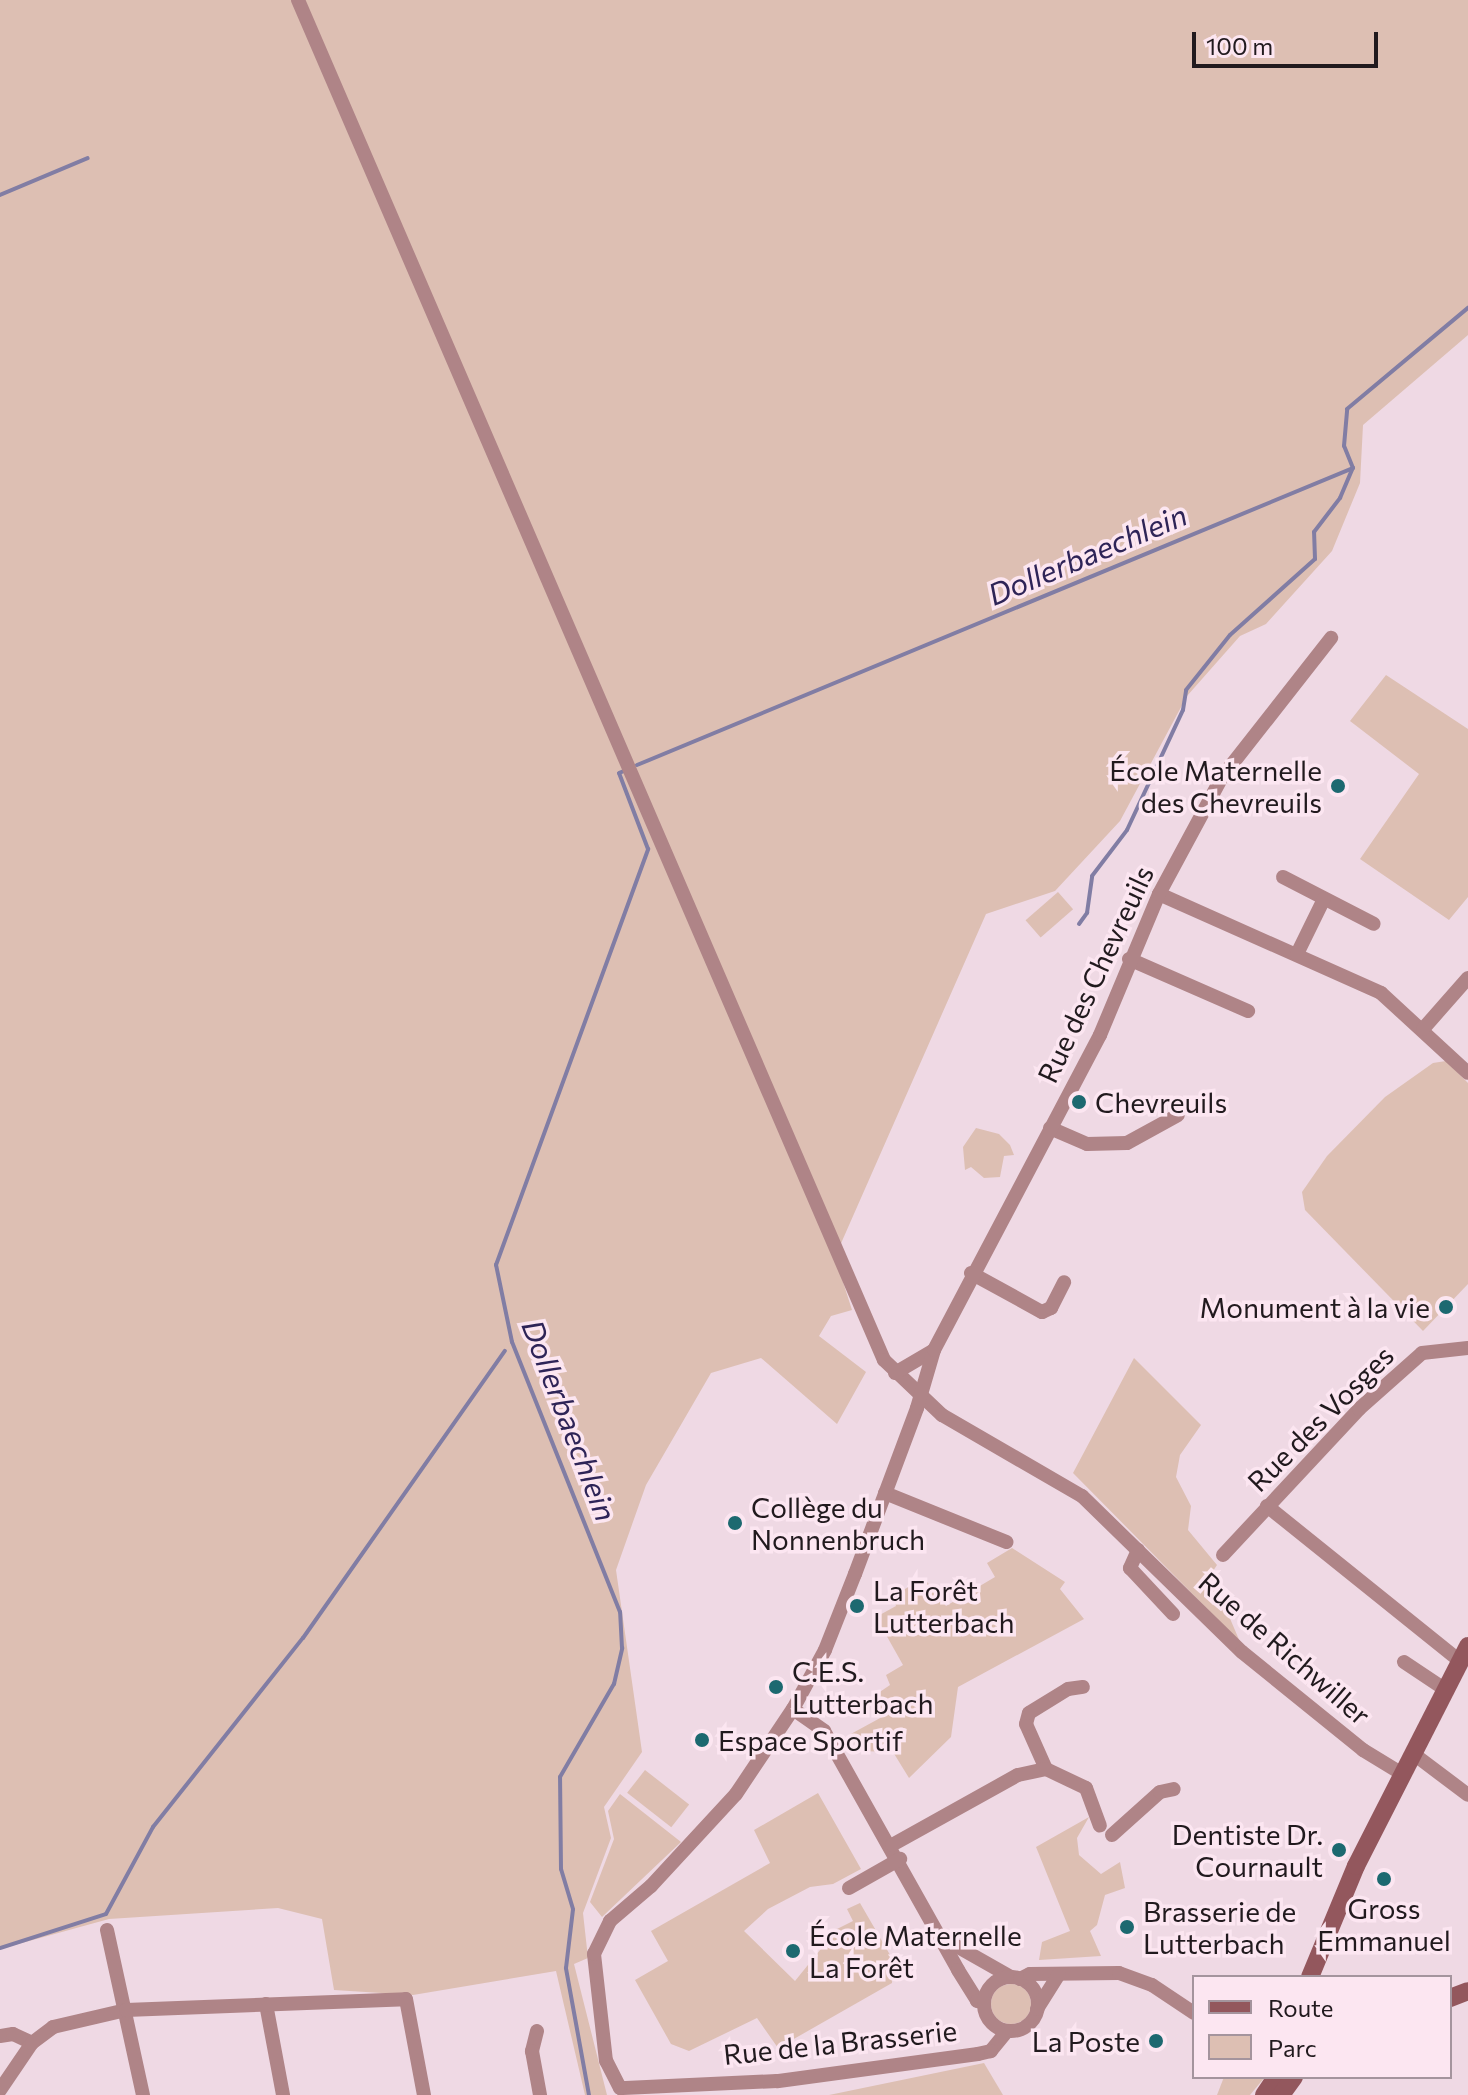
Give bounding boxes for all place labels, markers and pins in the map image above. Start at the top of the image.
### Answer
place label: École Maternelle des Chevreuils [1109,753,1322,819]
marker: École Maternelle des Chevreuils [1329,777,1347,795]
place label: Chevreuils [1095,1085,1227,1119]
marker: Chevreuils [1070,1093,1088,1111]
place label: Monument à la vie [1199,1290,1430,1324]
marker: Monument à la vie [1437,1298,1455,1316]
place label: Collège du Nonnenbruch [751,1490,925,1556]
marker: Collège du Nonnenbruch [726,1514,744,1532]
place label: La Forêt Lutterbach [873,1573,1014,1639]
marker: La Forêt Lutterbach [848,1597,866,1615]
place label: C.E.S. Lutterbach [792,1654,933,1720]
marker: C.E.S. Lutterbach [767,1678,785,1696]
place label: Espace Sportif [718,1723,903,1757]
marker: Espace Sportif [693,1731,711,1749]
place label: Dentiste Dr. Cournault [1172,1817,1323,1883]
marker: Dentiste Dr. Cournault [1330,1841,1348,1859]
marker: Gross Emmanuel [1375,1870,1393,1888]
place label: Gross Emmanuel [1317,1891,1451,1957]
place label: Brasserie de Lutterbach [1143,1894,1296,1960]
place label: École Maternelle La Forêt [809,1918,1022,1984]
marker: Brasserie de Lutterbach [1118,1918,1136,1936]
marker: École Maternelle La Forêt [784,1942,802,1960]
place label: La Poste [1032,2024,1140,2058]
marker: La Poste [1147,2032,1165,2050]

